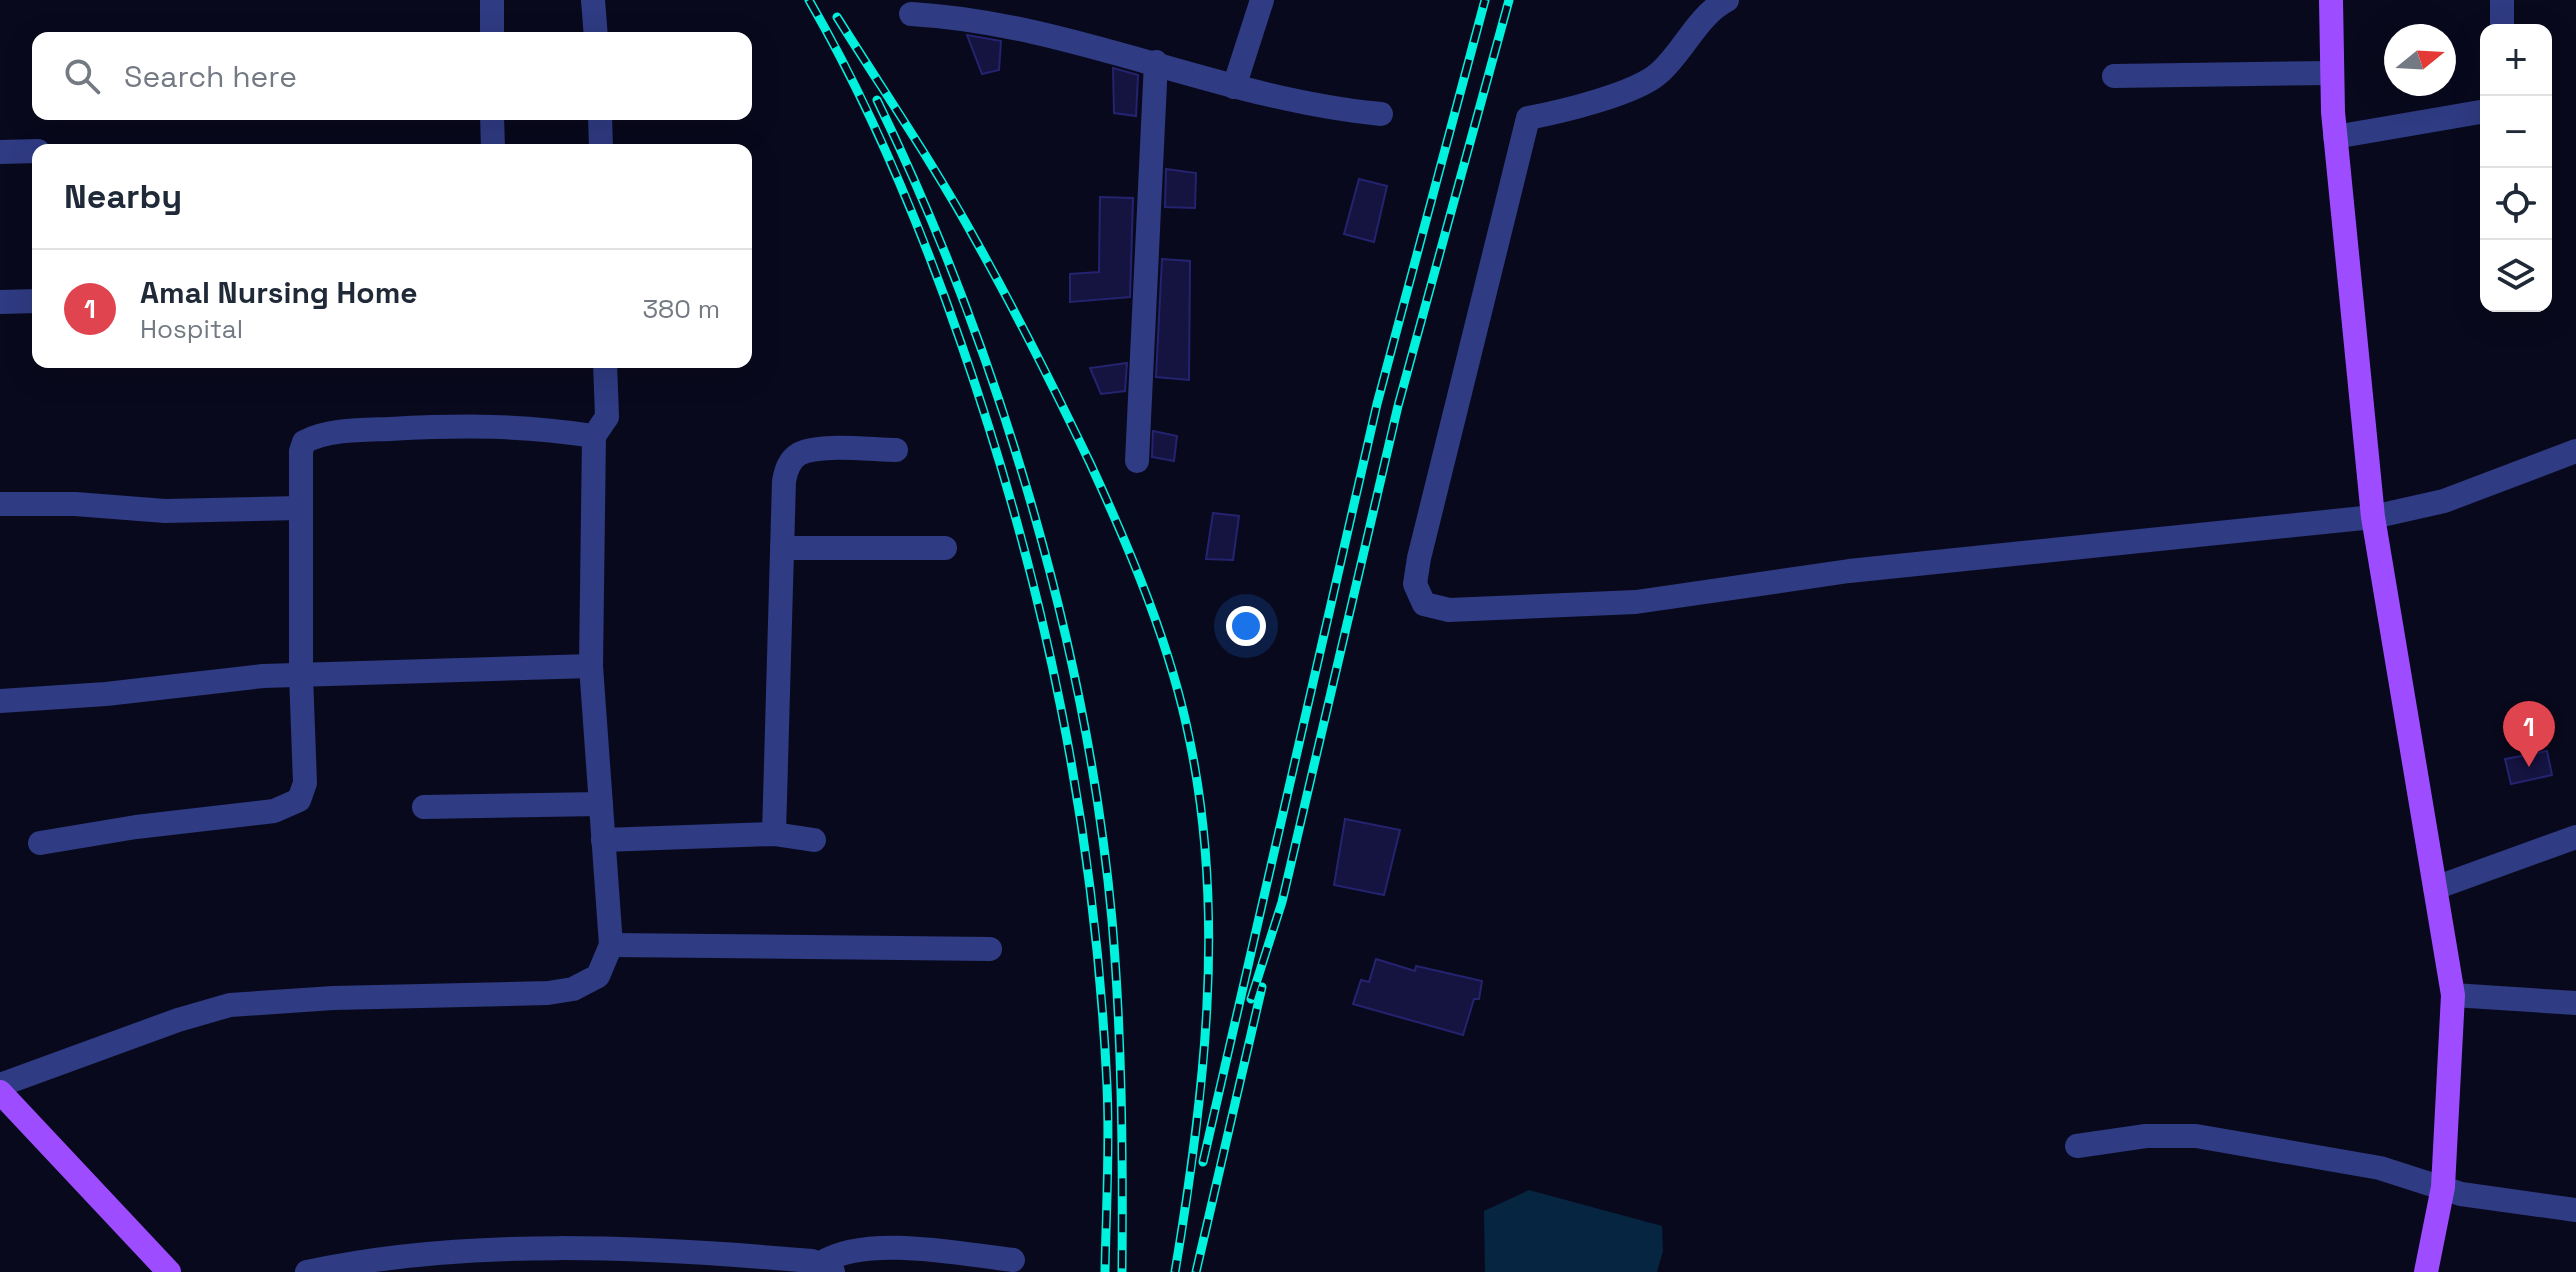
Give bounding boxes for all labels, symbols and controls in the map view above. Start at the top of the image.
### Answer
north arrow [2384,24,2456,96]
map controls [2480,24,2552,312]
button: + [2480,24,2552,96]
search box [32,32,752,120]
icon: search [60,54,104,98]
text: Search here [124,57,297,96]
button: − [2480,96,2552,168]
button: locate [2480,168,2552,240]
text: Nearby [64,175,182,218]
button: layers [2480,240,2552,312]
text: Amal Nursing Home [140,273,418,312]
text: 1 [84,292,96,326]
text: 380 m [642,292,720,326]
text: Hospital [140,312,243,346]
your location [1226,606,1266,646]
pin: 1 [2503,701,2555,767]

